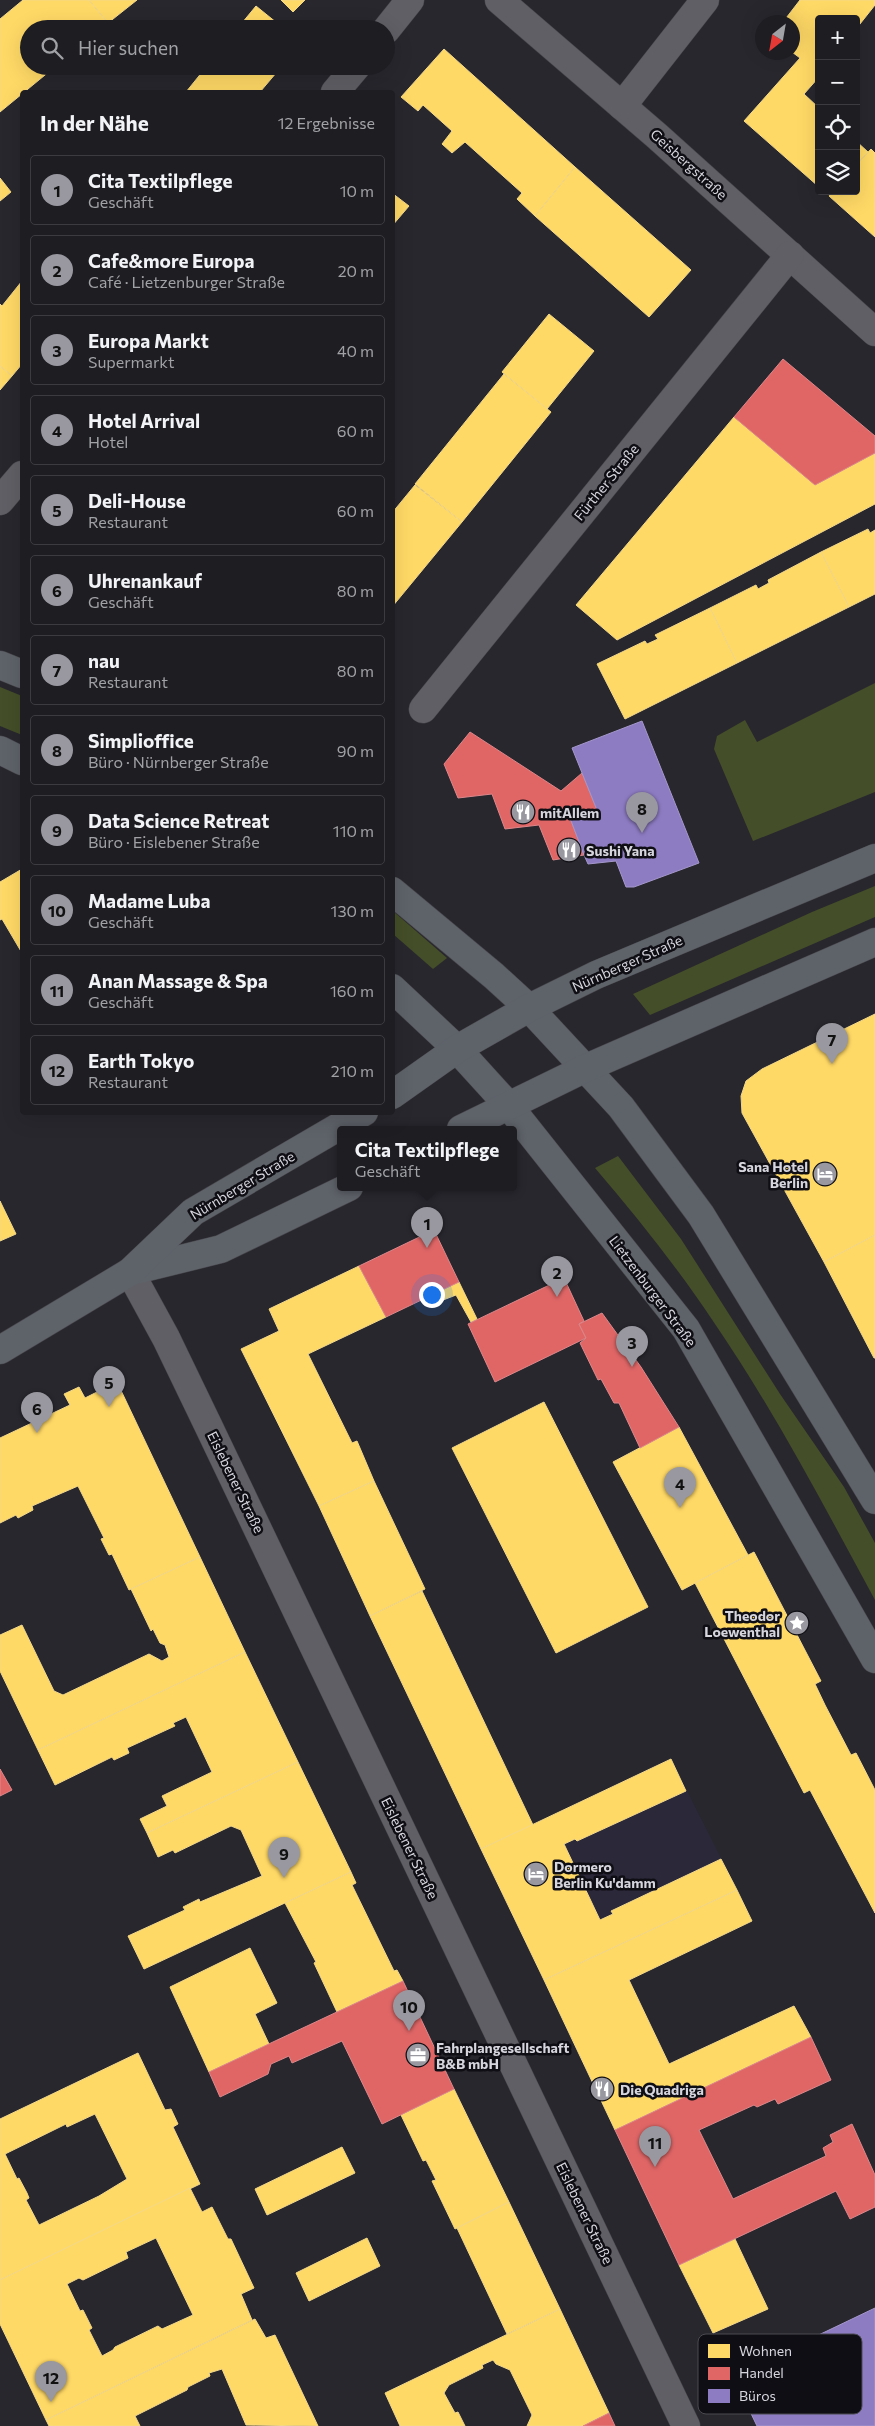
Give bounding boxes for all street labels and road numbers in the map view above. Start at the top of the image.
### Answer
street label: Geisbergstraße [647,125,731,203]
street label: Fürther Straße [570,440,642,524]
street label: Nürnberger Straße [569,931,685,995]
street label: Nürnberger Straße [187,1147,297,1223]
street label: Lietzenburger Straße [606,1232,700,1350]
street label: Eislebener Straße [204,1428,268,1536]
street label: Eislebener Straße [378,1794,442,1902]
street label: Eislebener Straße [553,2159,617,2267]

